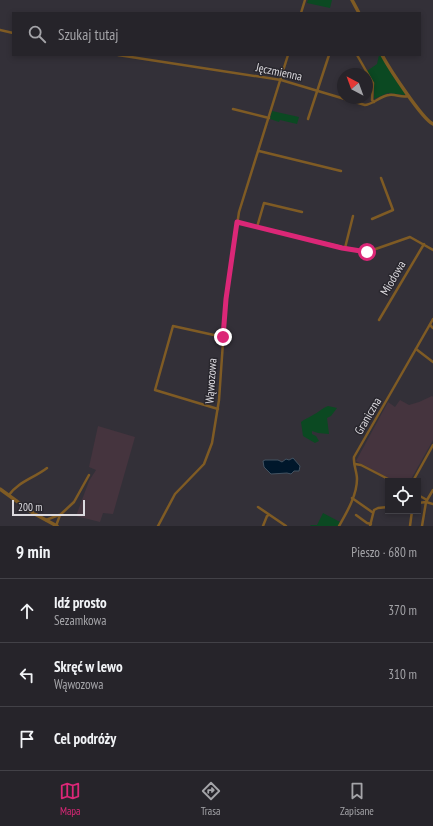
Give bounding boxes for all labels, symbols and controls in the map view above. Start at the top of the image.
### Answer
search box [12,12,421,56]
icon: search [26,23,48,45]
text: Szukaj tutaj [58,25,119,44]
street label: Jęczmienna [254,59,304,84]
north arrow [337,68,373,104]
route start [358,243,376,261]
street label: Miodowa [377,258,409,298]
route end [214,328,232,346]
street label: Wąwozowa [201,358,220,404]
street label: Graniczna [351,394,384,437]
map controls [385,478,421,514]
button: locate [385,478,421,514]
scale bar [12,498,85,517]
text: 200 m [18,500,42,514]
text: 9 min [16,541,50,563]
text: Pieszo · 680 m [351,544,417,561]
text: Idź prosto [54,593,107,612]
icon: ahead [16,600,38,622]
text: 370 m [388,602,417,619]
text: Sezamkowa [54,612,106,629]
text: Skręć w lewo [54,657,123,676]
icon: left [16,664,38,686]
text: 310 m [388,666,417,683]
text: Wąwozowa [54,676,103,693]
icon: arrive [16,728,38,750]
text: Cel podróży [54,729,116,748]
tab: Mapa [59,780,81,818]
tab: Trasa [200,780,222,818]
tab: Zapisane [340,780,374,818]

